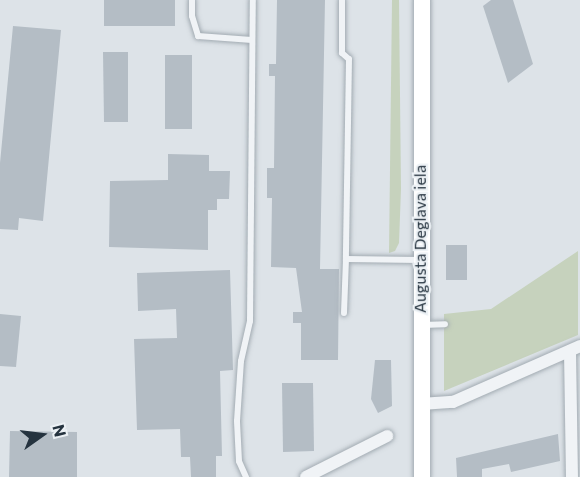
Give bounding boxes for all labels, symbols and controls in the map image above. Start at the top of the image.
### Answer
street label: Augusta Deglava iela [410,165,430,313]
north arrow [12,405,72,465]
text: N [49,422,71,439]

